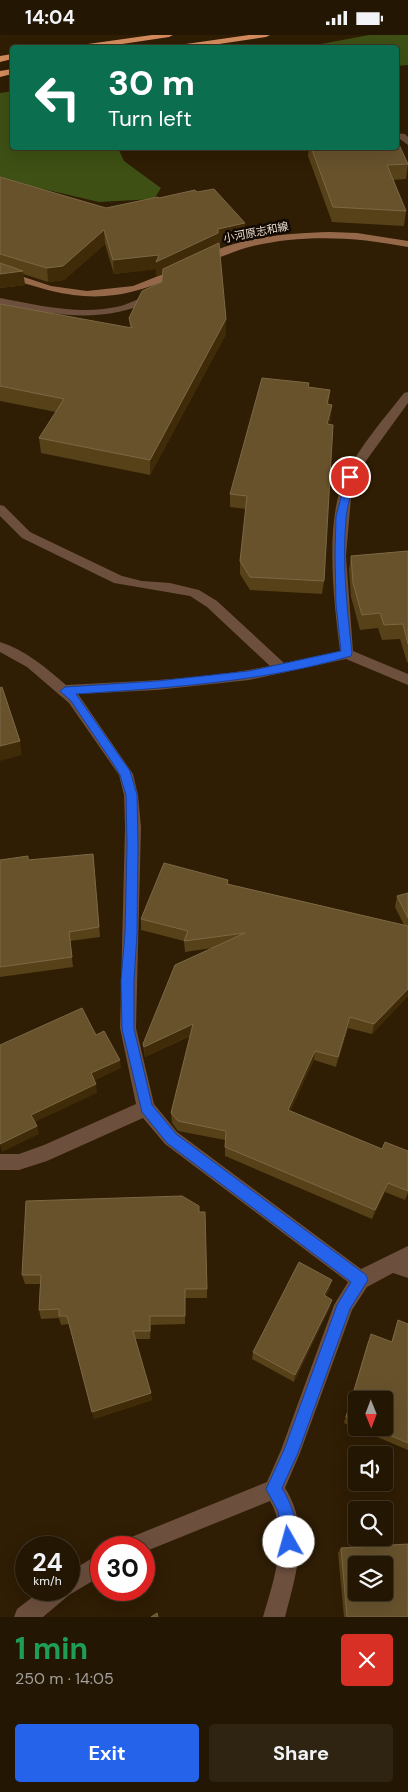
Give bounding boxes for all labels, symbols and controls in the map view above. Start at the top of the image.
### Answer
text: 14:04 [25,5,75,30]
text: 30 m [108,60,195,106]
icon: left [25,65,90,130]
text: Turn left [108,104,192,133]
street label: 小河原志和線 [222,219,290,245]
pin [329,456,371,498]
icon: arrive [336,463,364,491]
north arrow [348,1391,392,1436]
map controls [348,1391,393,1601]
button: sound [348,1446,393,1491]
button: search [348,1501,393,1546]
position arrow [262,1515,314,1567]
speed limit sign: 30 [90,1536,155,1601]
text: 24 [32,1546,63,1579]
button: layers [348,1556,393,1601]
text: km/h [33,1573,62,1589]
text: 1 min [15,1629,88,1668]
button: close [341,1634,393,1686]
text: 250 m · 14:05 [15,1668,114,1689]
button: Exit [15,1724,199,1782]
button: Share [209,1724,393,1782]

